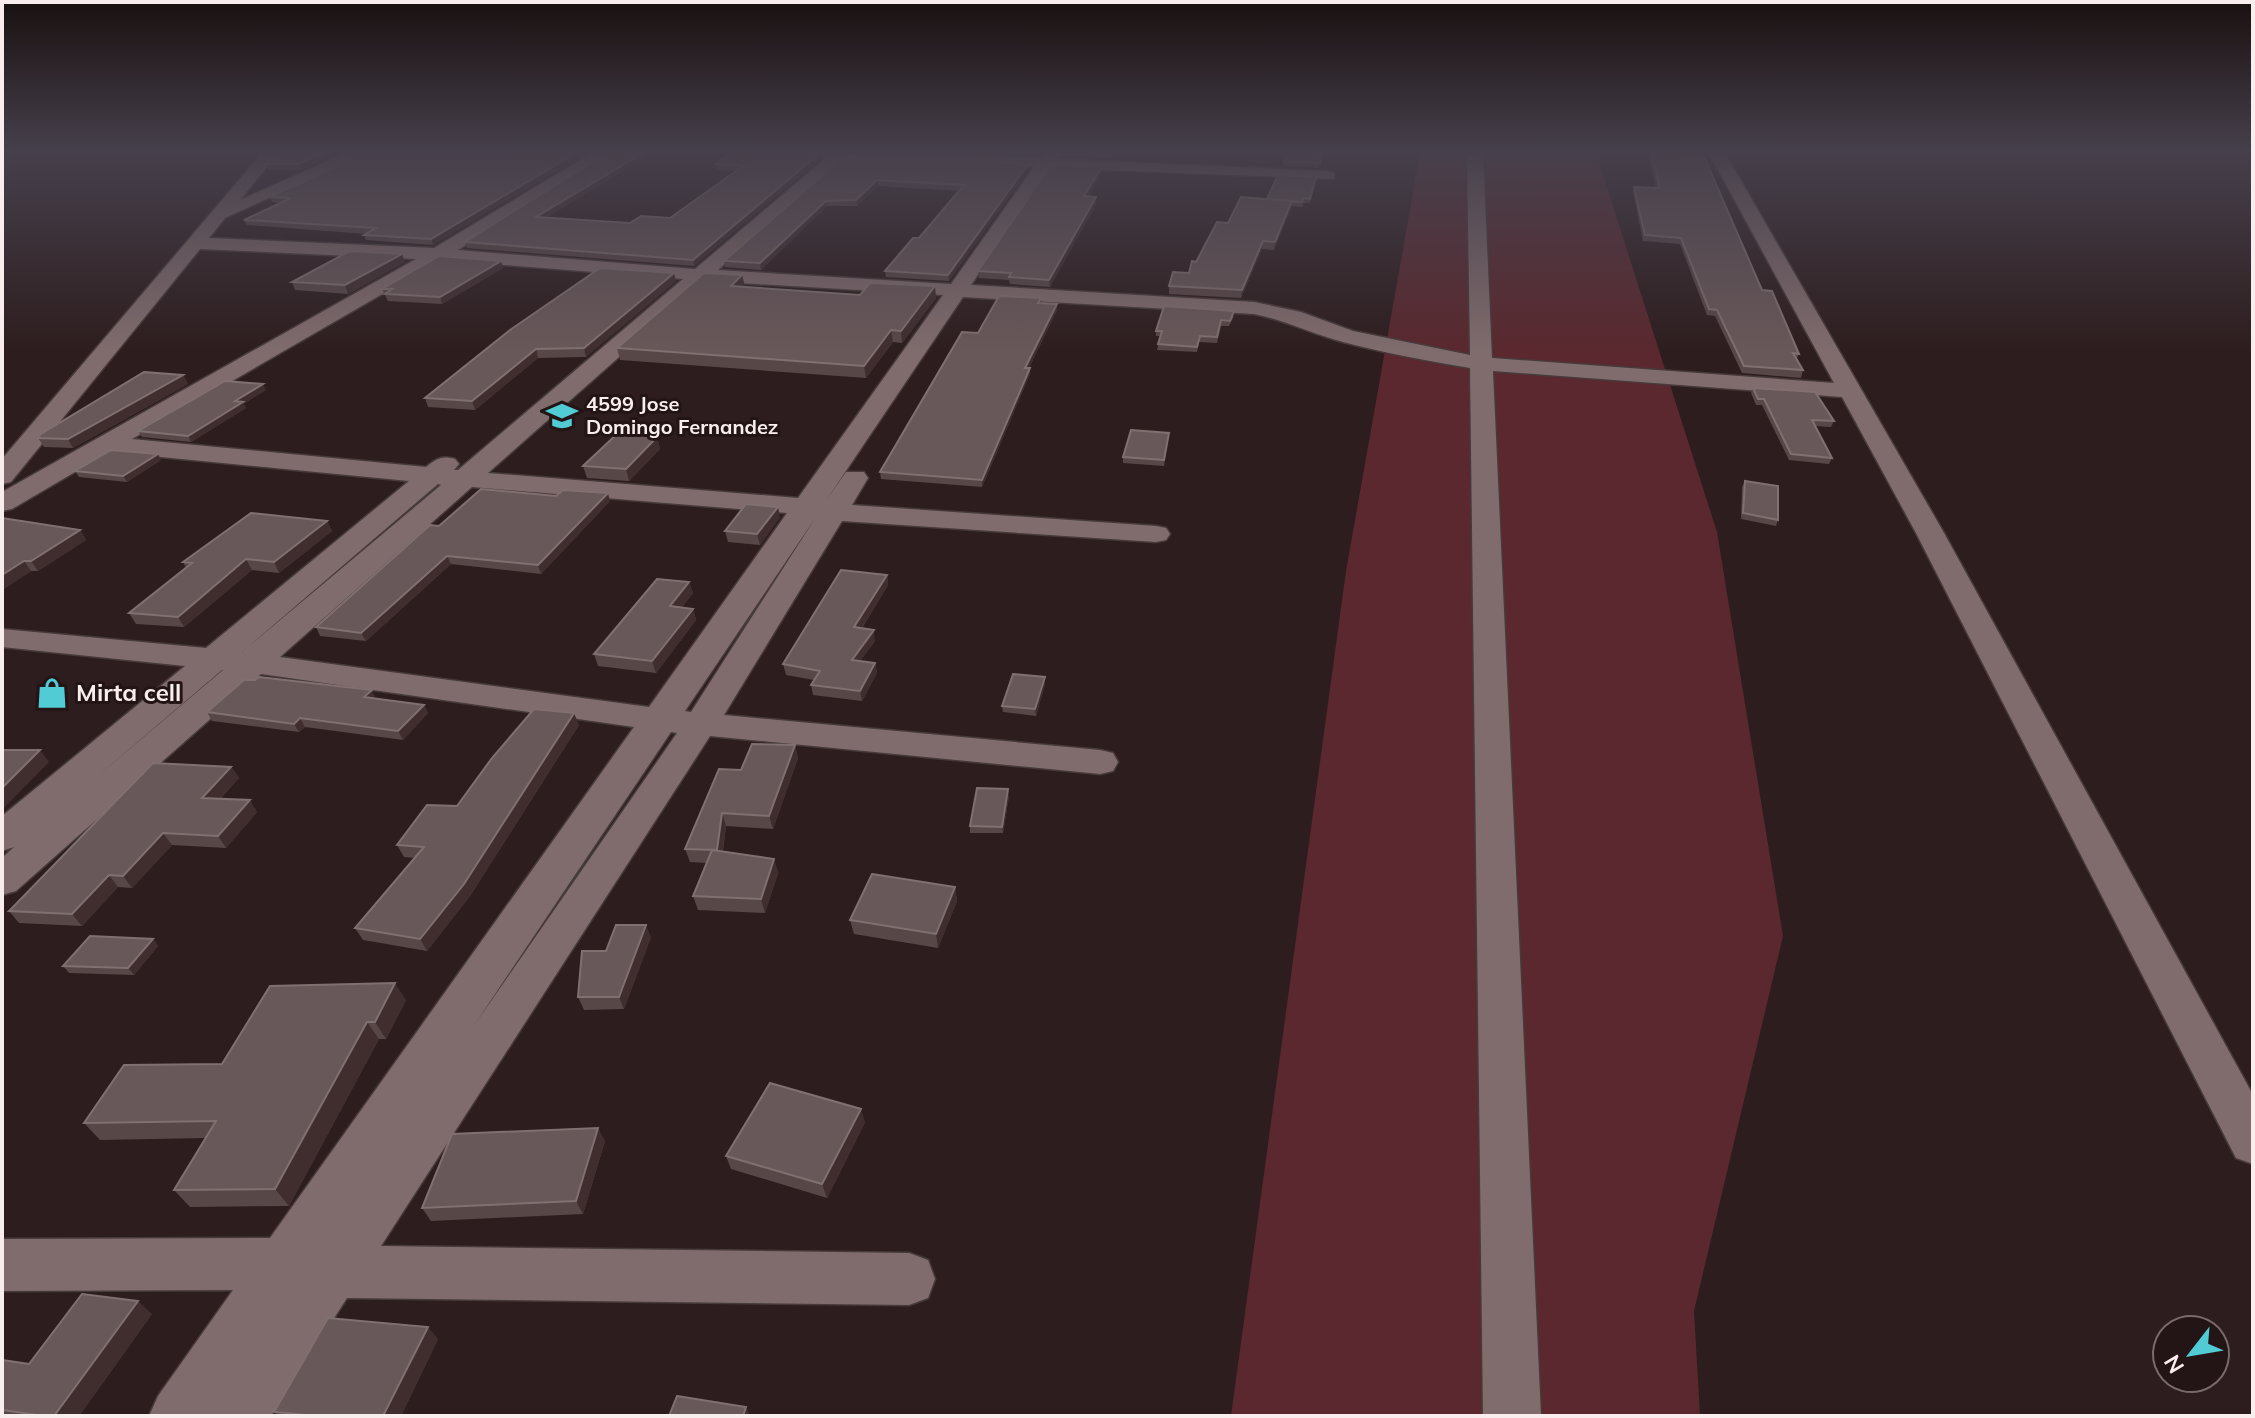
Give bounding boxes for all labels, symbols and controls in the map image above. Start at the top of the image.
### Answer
place label: 4599 Jose Domingo Fernandez [586,391,778,439]
school or university icon: 4599 Jose Domingo Fernandez [545,399,579,433]
shop icon: Mirta cell [35,676,69,710]
place label: Mirta cell [76,677,181,707]
north arrow [2151,1314,2231,1394]
text: N [2158,1350,2190,1379]

